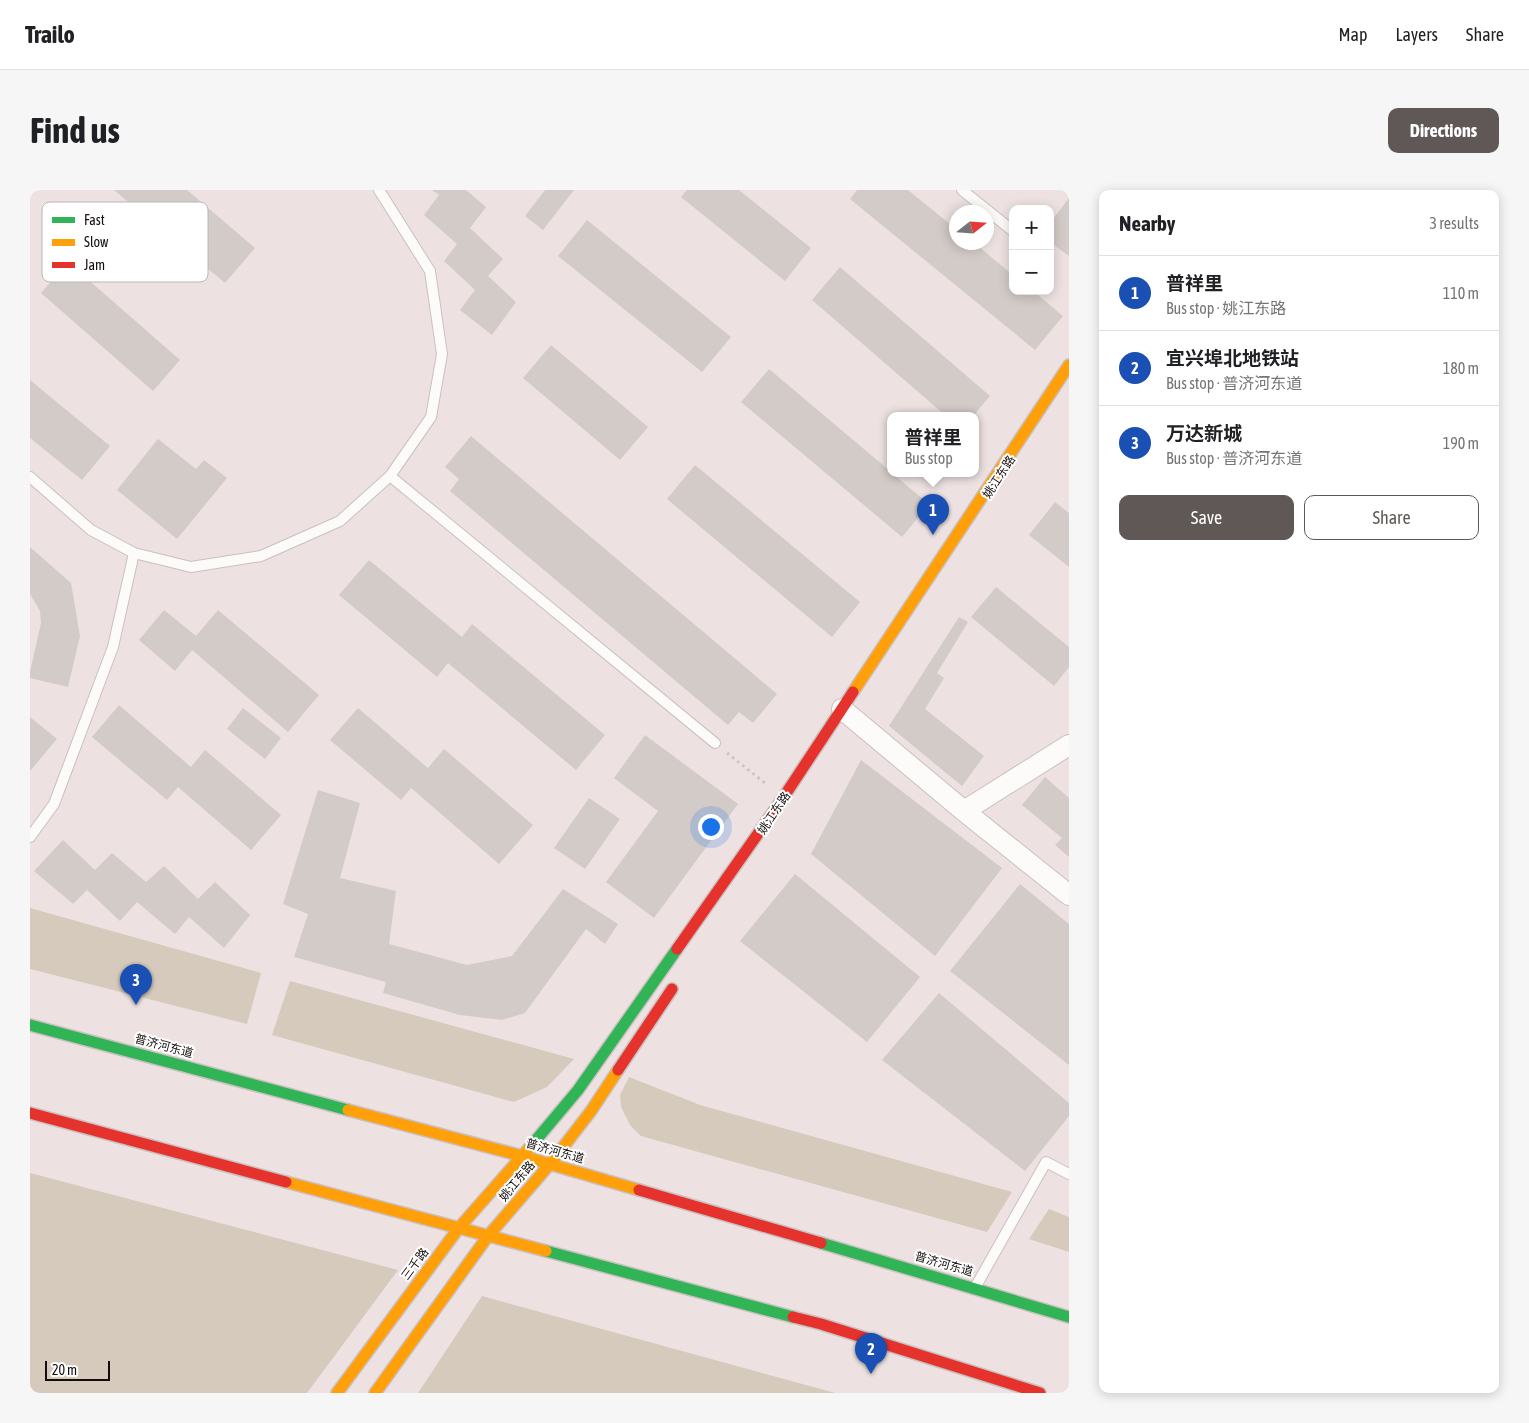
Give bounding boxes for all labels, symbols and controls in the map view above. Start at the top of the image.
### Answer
text: Trailo [25,21,75,48]
text: Map [1338,24,1367,45]
text: Layers [1395,24,1438,45]
text: Share [1466,24,1504,45]
button: Directions [1388,108,1499,153]
text: Find us [30,110,120,150]
legend [42,202,208,282]
north arrow [949,205,994,250]
map controls [1009,205,1054,295]
button: + [1009,205,1054,250]
text: Nearby [1119,211,1175,235]
text: Fast [84,212,105,228]
text: 3 results [1429,214,1479,232]
text: Slow [84,234,109,250]
button: − [1009,250,1054,295]
text: Jam [84,257,105,273]
text: 普祥里 [1166,272,1223,294]
text: 1 [1131,284,1139,302]
text: 110 m [1443,284,1479,302]
text: Bus stop · 姚江东路 [1166,299,1286,317]
text: 宜兴埠北地铁站 [1166,347,1299,369]
text: 2 [1131,359,1139,377]
text: 180 m [1443,359,1479,377]
text: Bus stop · 普济河东道 [1166,374,1302,392]
popup [887,412,979,477]
text: 万达新城 [1166,422,1242,444]
text: 普祥里 [904,426,962,448]
text: 3 [1131,434,1139,452]
text: 190 m [1443,434,1479,452]
text: Bus stop [904,449,953,467]
text: Bus stop · 普济河东道 [1166,449,1302,467]
street label: 姚江东路 [980,453,1018,501]
pin: 1 [917,494,949,535]
button: Save [1119,495,1294,540]
button: Share [1304,495,1479,540]
street label: 姚江东路 [755,789,793,837]
your location [698,814,724,840]
pin: 3 [120,964,152,1005]
street label: 普济河东道 [133,1031,195,1061]
street label: 普济河东道 [524,1136,586,1166]
street label: 姚江东路 [496,1158,538,1204]
street label: 三千路 [399,1245,431,1283]
street label: 普济河东道 [913,1249,975,1279]
pin: 2 [855,1333,887,1374]
scale bar [45,1358,110,1381]
text: 20 m [52,1362,77,1378]

